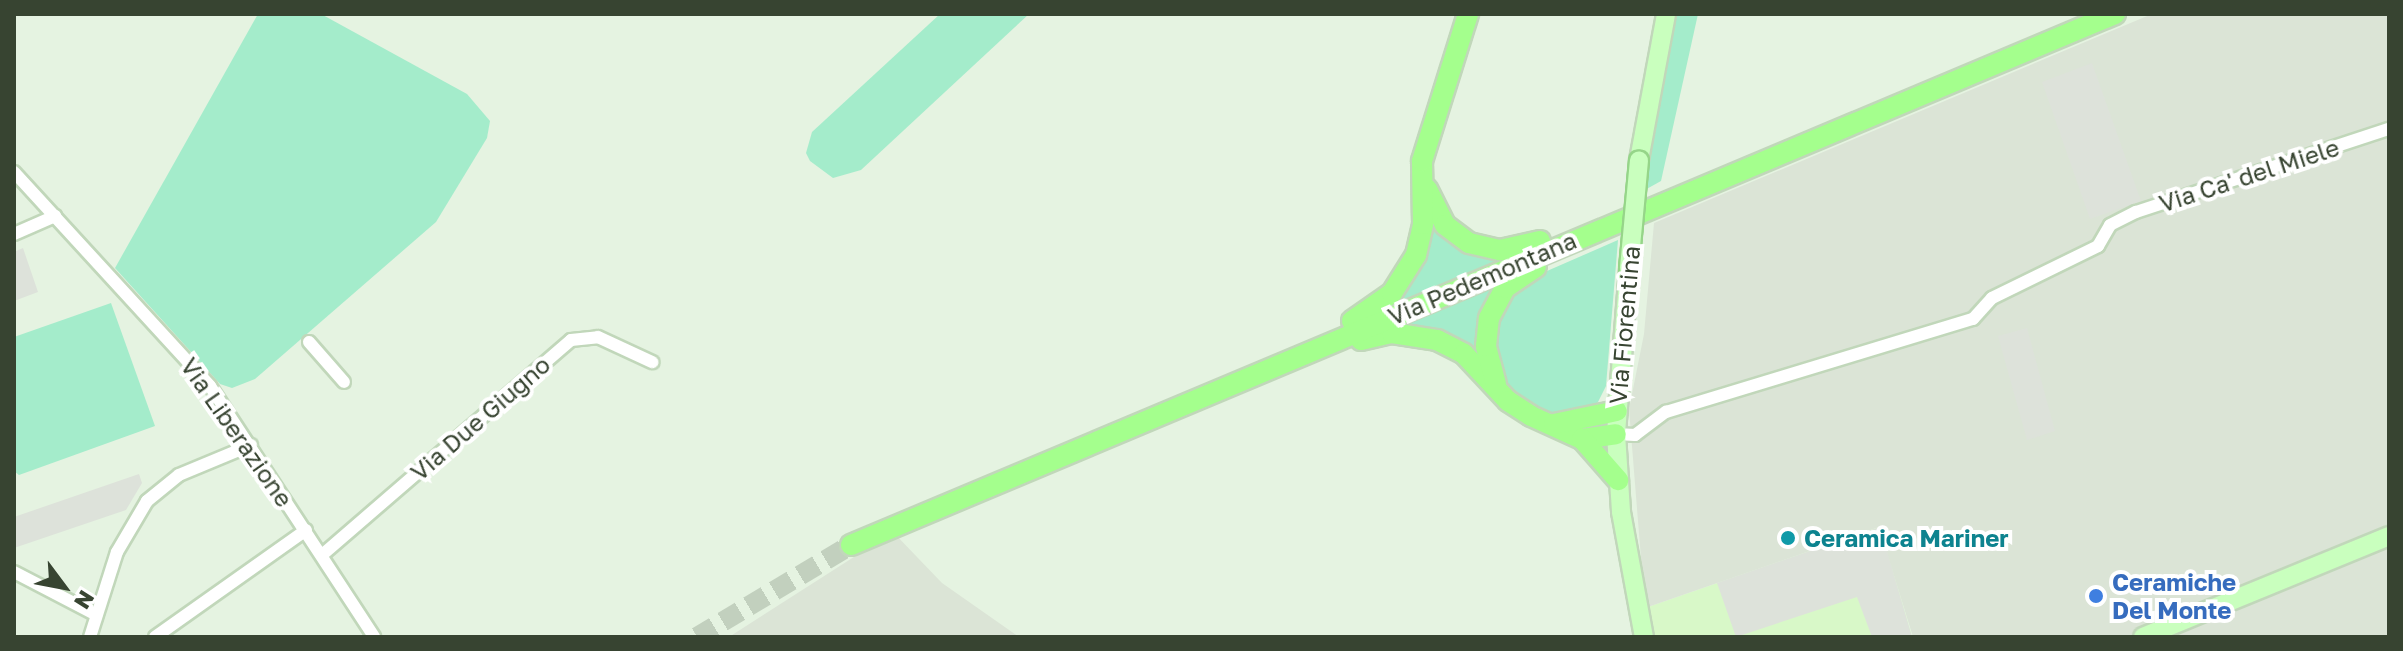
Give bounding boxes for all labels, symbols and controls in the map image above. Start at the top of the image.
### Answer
street label: Via Ca' del Miele [2155,132,2343,218]
street label: Via Pedemontana [1383,225,1581,331]
street label: Via Fiorentina [1603,244,1645,406]
street label: Via Due Giugno [404,350,556,486]
street label: Via Liberazione [175,352,299,512]
place label: Ceramica Mariner [1804,524,2009,552]
marker: Ceramica Mariner [1779,529,1797,547]
north arrow [24,547,104,627]
place label: Ceramiche Del Monte [2112,568,2236,624]
text: N [69,586,101,614]
marker: Ceramiche Del Monte [2087,587,2105,605]

